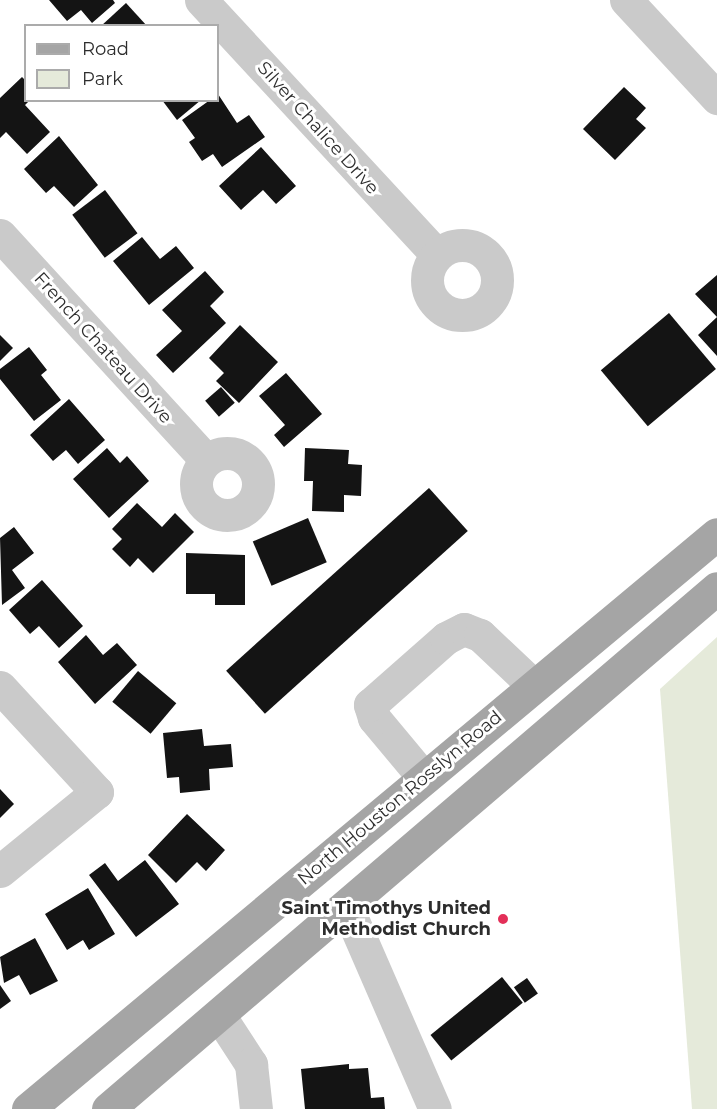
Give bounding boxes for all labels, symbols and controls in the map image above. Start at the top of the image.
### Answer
legend [24,24,219,102]
text: Road [82,38,129,60]
street label: Silver Chalice Drive [253,57,383,199]
text: Park [82,68,123,90]
street label: French Chateau Drive [29,268,177,428]
street label: North Houston Rosslyn Road [294,706,506,890]
place label: Saint Timothys United Methodist Church [282,898,491,940]
marker: Saint Timothys United Methodist Church [496,912,510,926]

